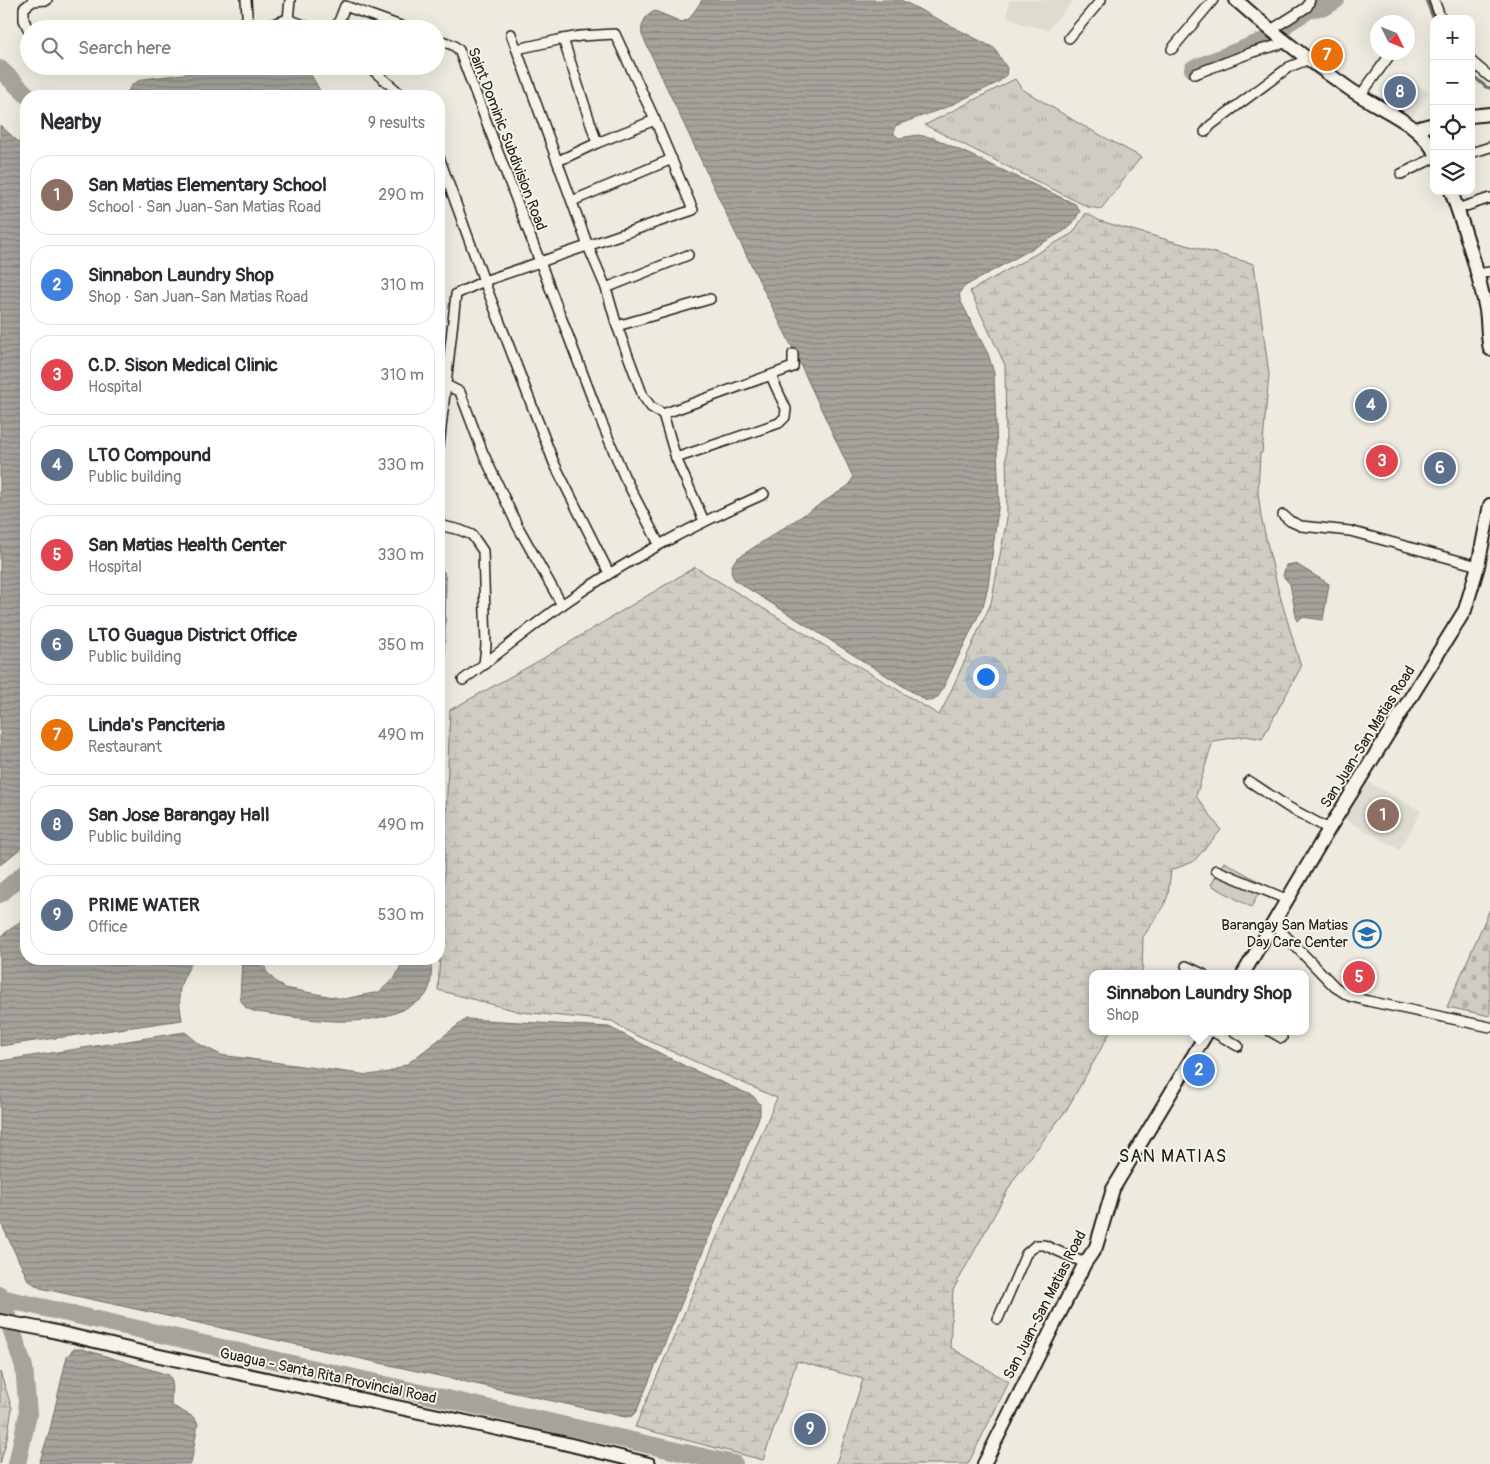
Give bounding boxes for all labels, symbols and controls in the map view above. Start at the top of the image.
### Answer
north arrow [1370,15,1415,60]
map controls [1430,15,1475,195]
button: + [1430,15,1475,60]
search box [20,20,445,75]
icon: search [38,34,66,62]
text: Search here [78,36,171,60]
pin: 7 [1311,36,1343,74]
street label: Saint Dominic Subdivision Road [463,45,551,233]
button: − [1430,60,1475,105]
pin: 8 [1384,73,1416,111]
button: locate [1430,105,1475,150]
text: Nearby [40,109,101,136]
text: 9 results [368,113,425,133]
button: layers [1430,150,1475,195]
text: San Matias Elementary School [88,173,327,197]
text: 1 [54,185,60,205]
text: 290 m [378,185,424,205]
text: School · San Juan-San Matias Road [88,197,321,217]
text: Sinnabon Laundry Shop [88,263,274,287]
text: 2 [53,275,61,295]
text: 310 m [380,275,424,295]
text: Shop · San Juan-San Matias Road [88,287,308,307]
text: C.D. Sison Medical Clinic [88,353,278,377]
text: 3 [53,365,61,385]
text: 310 m [380,365,424,385]
text: Hospital [88,377,142,397]
pin: 4 [1355,386,1387,424]
pin: 3 [1366,442,1398,480]
text: LTO Compound [88,443,211,467]
pin: 6 [1424,449,1456,487]
text: 4 [52,455,62,475]
text: 330 m [378,455,424,475]
text: Public building [88,467,181,487]
text: San Matias Health Center [88,533,286,557]
text: 5 [53,545,61,565]
text: 330 m [378,545,424,565]
text: Hospital [88,557,142,577]
text: LTO Guagua District Office [88,623,297,647]
text: 6 [52,635,62,655]
text: 350 m [378,635,424,655]
text: Public building [88,647,181,667]
street label: San Juan-San Matias Road [1316,662,1420,812]
your location [973,664,999,690]
text: Linda's Panciteria [88,713,225,737]
text: 7 [53,725,61,745]
text: 490 m [378,725,424,745]
text: Restaurant [88,737,162,757]
pin: 1 [1367,796,1399,834]
text: San Jose Barangay Hall [88,803,269,827]
text: 8 [53,815,61,835]
text: 490 m [378,815,424,835]
text: Public building [88,827,181,847]
text: PRIME WATER [88,893,200,917]
text: 9 [53,905,61,925]
text: 530 m [378,905,424,925]
place label: Barangay San Matias Day Care Center [1221,916,1349,952]
text: Office [88,917,128,937]
school or university icon: Barangay San Matias Day Care Center [1352,919,1382,949]
pin: 5 [1343,958,1375,996]
popup [1089,970,1309,1035]
text: Sinnabon Laundry Shop [1106,981,1292,1005]
text: Shop [1106,1005,1139,1025]
pin: 2 [1183,1051,1215,1089]
district label: SAN MATIAS [1119,1145,1227,1168]
street label: San Juan-San Matias Road [999,1228,1091,1382]
street label: Guagua - Santa Rita Provincial Road [218,1344,438,1408]
pin: 9 [794,1410,826,1448]

